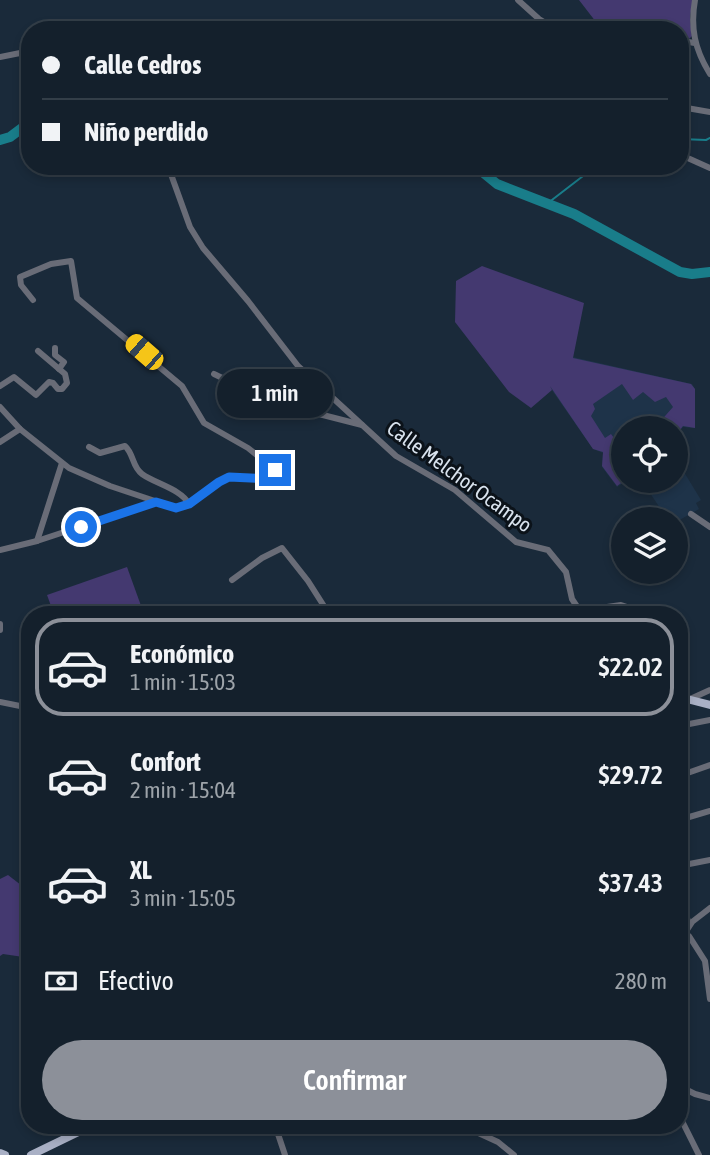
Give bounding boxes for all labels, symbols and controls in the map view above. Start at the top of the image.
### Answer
text: Calle Cedros [84,50,201,80]
text: Niño perdido [84,117,208,147]
car [122,330,167,374]
callout: 1 min [217,368,333,418]
text: 1 min [252,380,298,406]
street label: Calle Melchor Ocampo [383,415,537,537]
map controls [611,416,688,584]
button: locate [611,416,688,493]
route end [259,454,291,486]
button: layers [611,507,688,584]
route start [65,511,97,543]
icon: car [46,636,109,699]
text: Económico [130,639,234,669]
text: $22.02 [599,652,663,682]
text: 1 min · 15:03 [130,669,236,695]
icon: car [46,744,109,807]
text: Confort [130,747,201,777]
text: $29.72 [599,760,663,790]
text: 2 min · 15:04 [130,777,236,803]
icon: car [46,852,109,915]
text: XL [130,855,152,885]
text: $37.43 [599,868,663,898]
text: 3 min · 15:05 [130,885,236,911]
icon: cash [42,962,80,1000]
text: Efectivo [98,966,174,996]
text: 280 m [615,968,667,994]
button: Confirmar [42,1040,667,1120]

